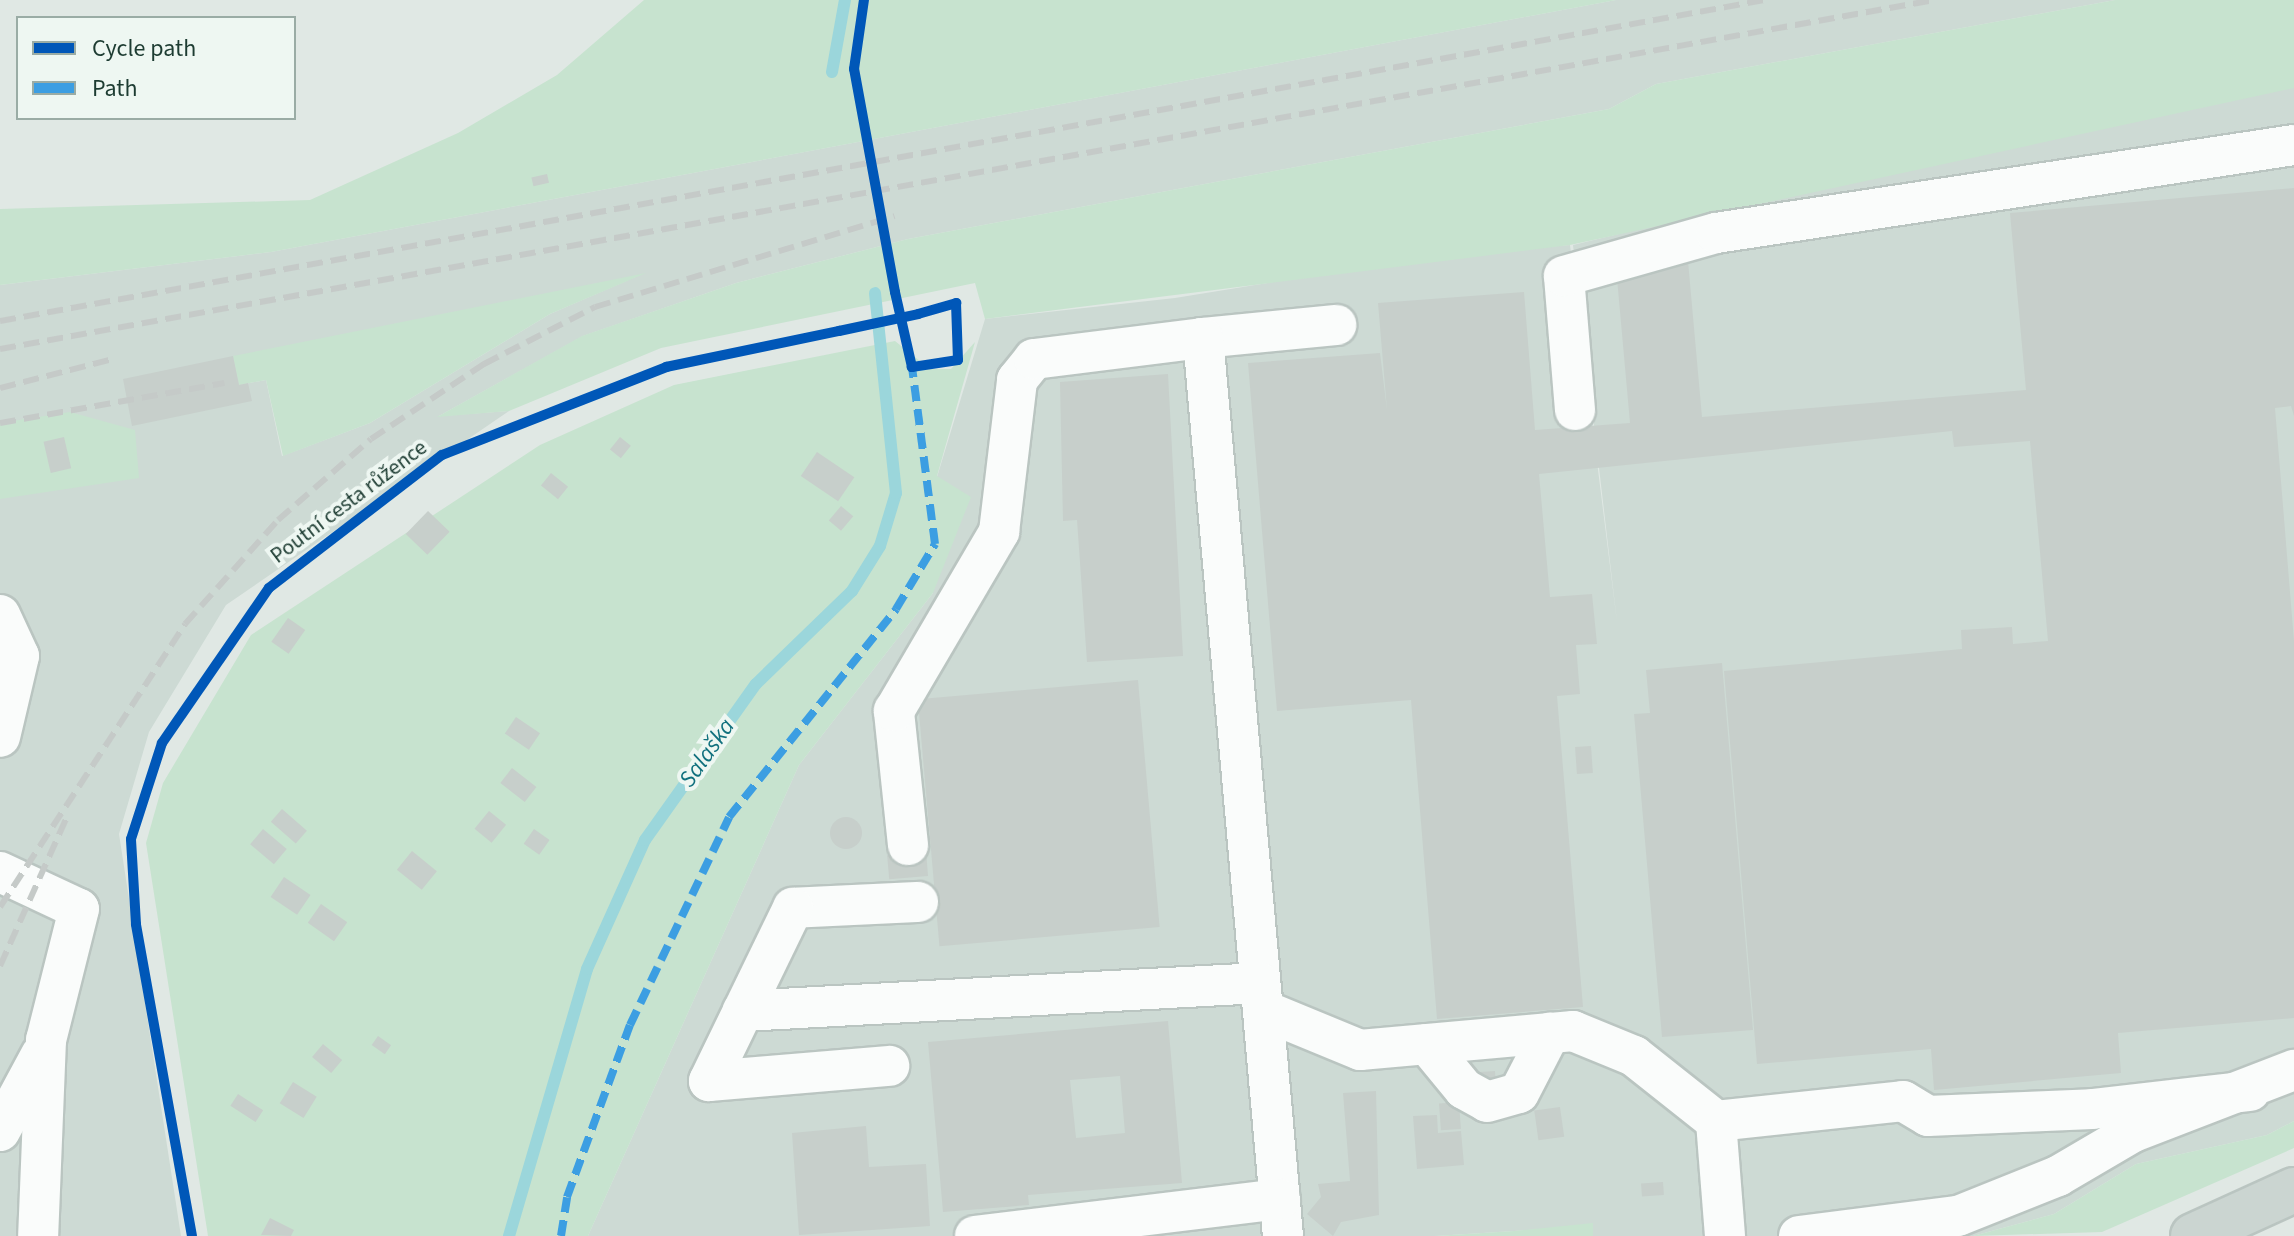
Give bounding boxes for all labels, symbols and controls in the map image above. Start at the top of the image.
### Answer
legend [16,16,296,120]
text: Cycle path [92,31,196,66]
text: Path [92,71,138,106]
street label: Poutní cesta růžence [266,435,432,569]
water label: Salaška [673,713,741,793]

